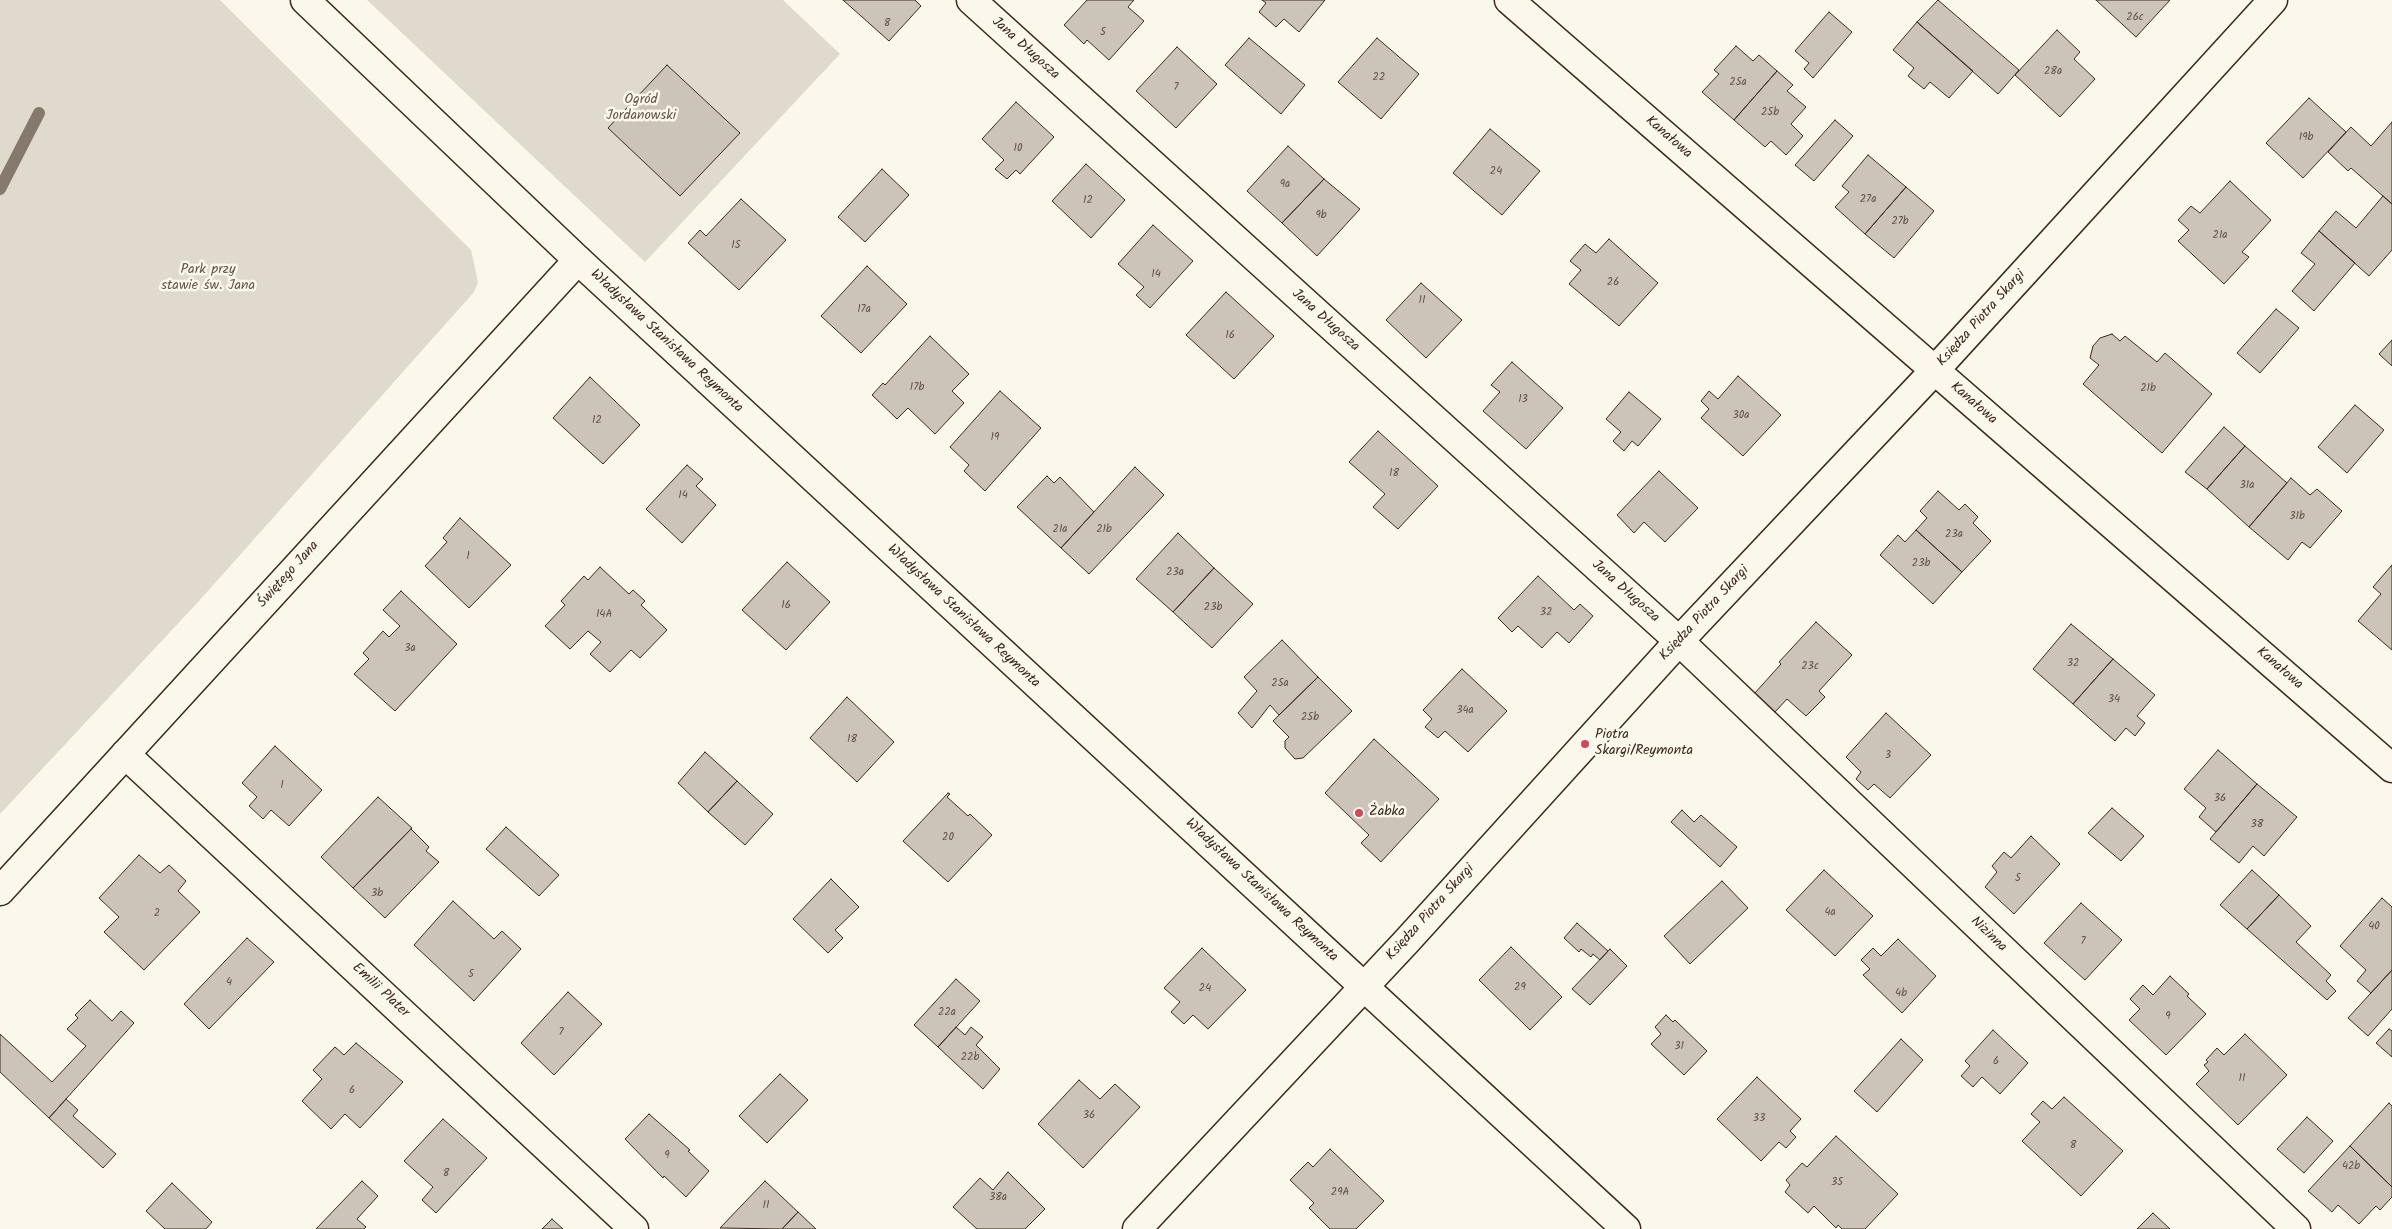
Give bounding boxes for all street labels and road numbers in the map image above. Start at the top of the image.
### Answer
street label: Jana Długosza [988,14,1062,84]
street label: Kanałowa [1641,113,1695,163]
street label: Władysława Stanisława Reymonta [586,267,746,417]
street label: Księdza Piotra Skargi [1934,267,2030,371]
street label: Jana Długosza [1288,286,1362,356]
street label: Kanałowa [1946,379,2000,429]
street label: Świętego Jana [255,538,323,612]
street label: Władysława Stanisława Reymonta [883,542,1043,692]
street label: Jana Długosza [1588,557,1662,627]
street label: Księdza Piotra Skargi [1657,563,1753,665]
street label: Kanałowa [2252,644,2306,694]
street label: Władysława Stanisława Reymonta [1181,816,1341,966]
street label: Księdza Piotra Skargi [1383,861,1479,965]
street label: Nizinna [1966,914,2010,956]
street label: Emilii Plater [348,960,412,1022]

